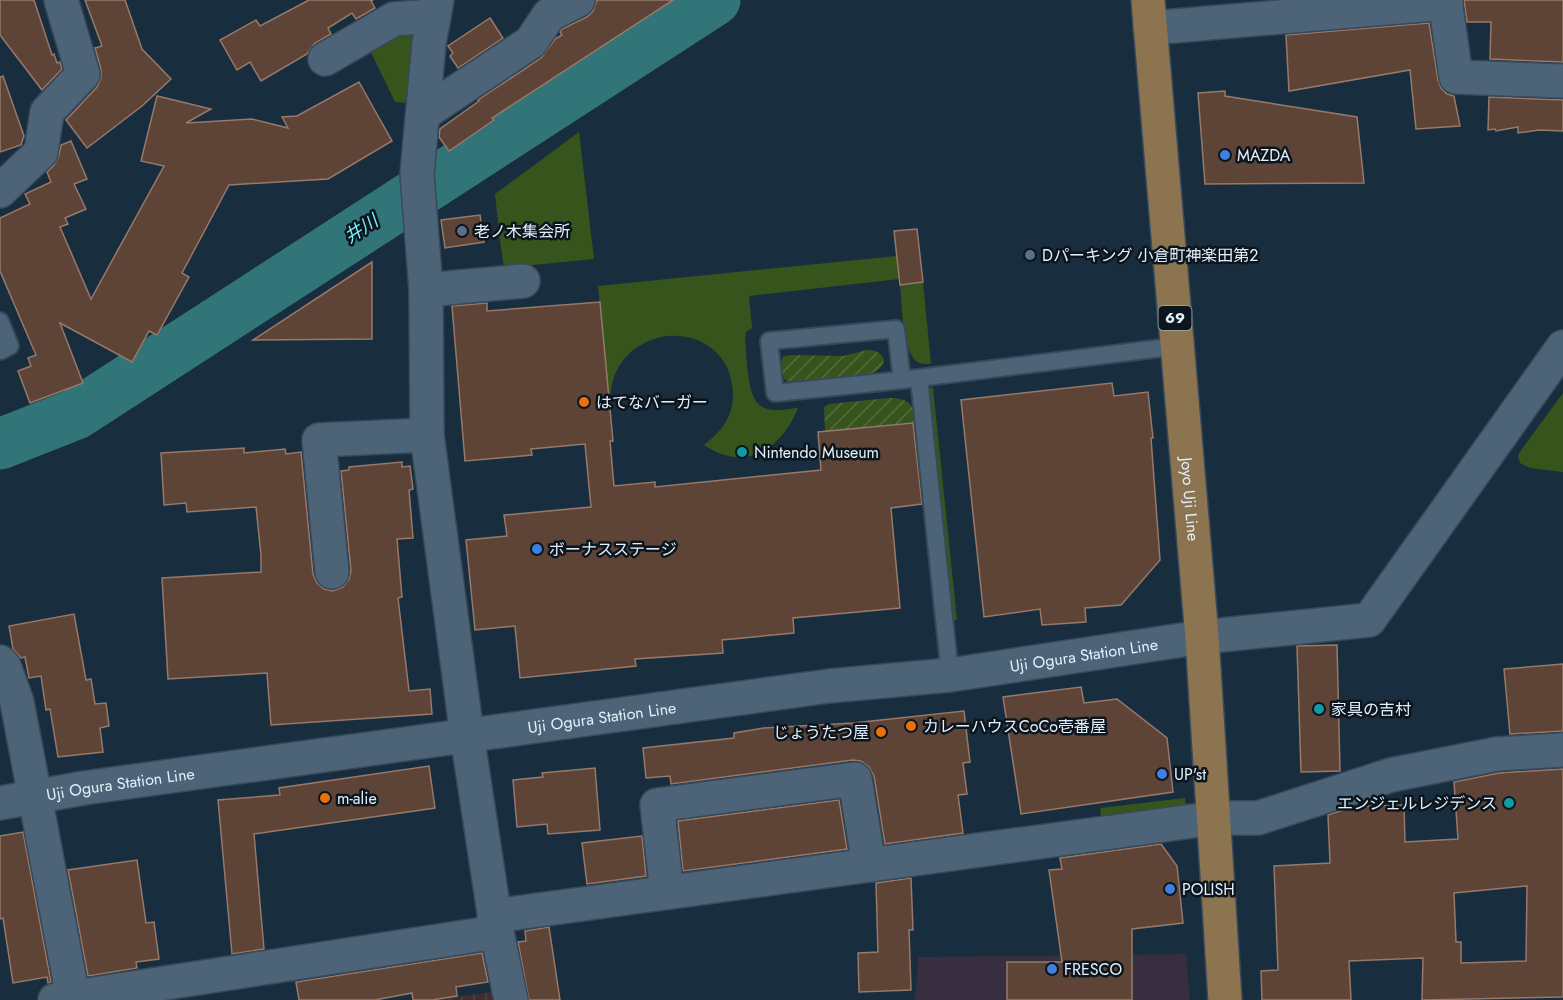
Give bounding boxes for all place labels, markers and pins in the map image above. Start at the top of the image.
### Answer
place label: MAZDA [1237,144,1291,167]
marker: MAZDA [1218,148,1232,162]
place label: 老ノ木集会所 [474,220,570,243]
marker: 老ノ木集会所 [455,224,469,238]
place label: Dパーキング 小倉町神楽田第2 [1042,244,1258,267]
marker: Dパーキング 小倉町神楽田第2 [1023,248,1037,262]
place label: はてなバーガー [596,391,708,414]
marker: はてなバーガー [577,395,591,409]
place label: Nintendo Museum [754,441,879,464]
marker: Nintendo Museum [735,445,749,459]
place label: ボーナスステージ [549,538,677,561]
marker: ボーナスステージ [530,542,544,556]
place label: 家具の吉村 [1331,698,1411,721]
marker: 家具の吉村 [1312,702,1326,716]
place label: カレーハウスCoCo壱番屋 [923,715,1106,738]
marker: カレーハウスCoCo壱番屋 [904,719,918,733]
place label: じょうたつ屋 [773,721,869,744]
marker: じょうたつ屋 [874,725,888,739]
place label: UP'st [1174,763,1206,786]
marker: UP'st [1155,767,1169,781]
place label: m-alie [337,787,377,810]
marker: m-alie [318,791,332,805]
place label: エンジェルレジデンス [1337,792,1497,815]
marker: エンジェルレジデンス [1502,796,1516,810]
place label: POLISH [1182,878,1235,901]
marker: POLISH [1163,882,1177,896]
place label: FRESCO [1064,958,1122,981]
marker: FRESCO [1045,962,1059,976]

